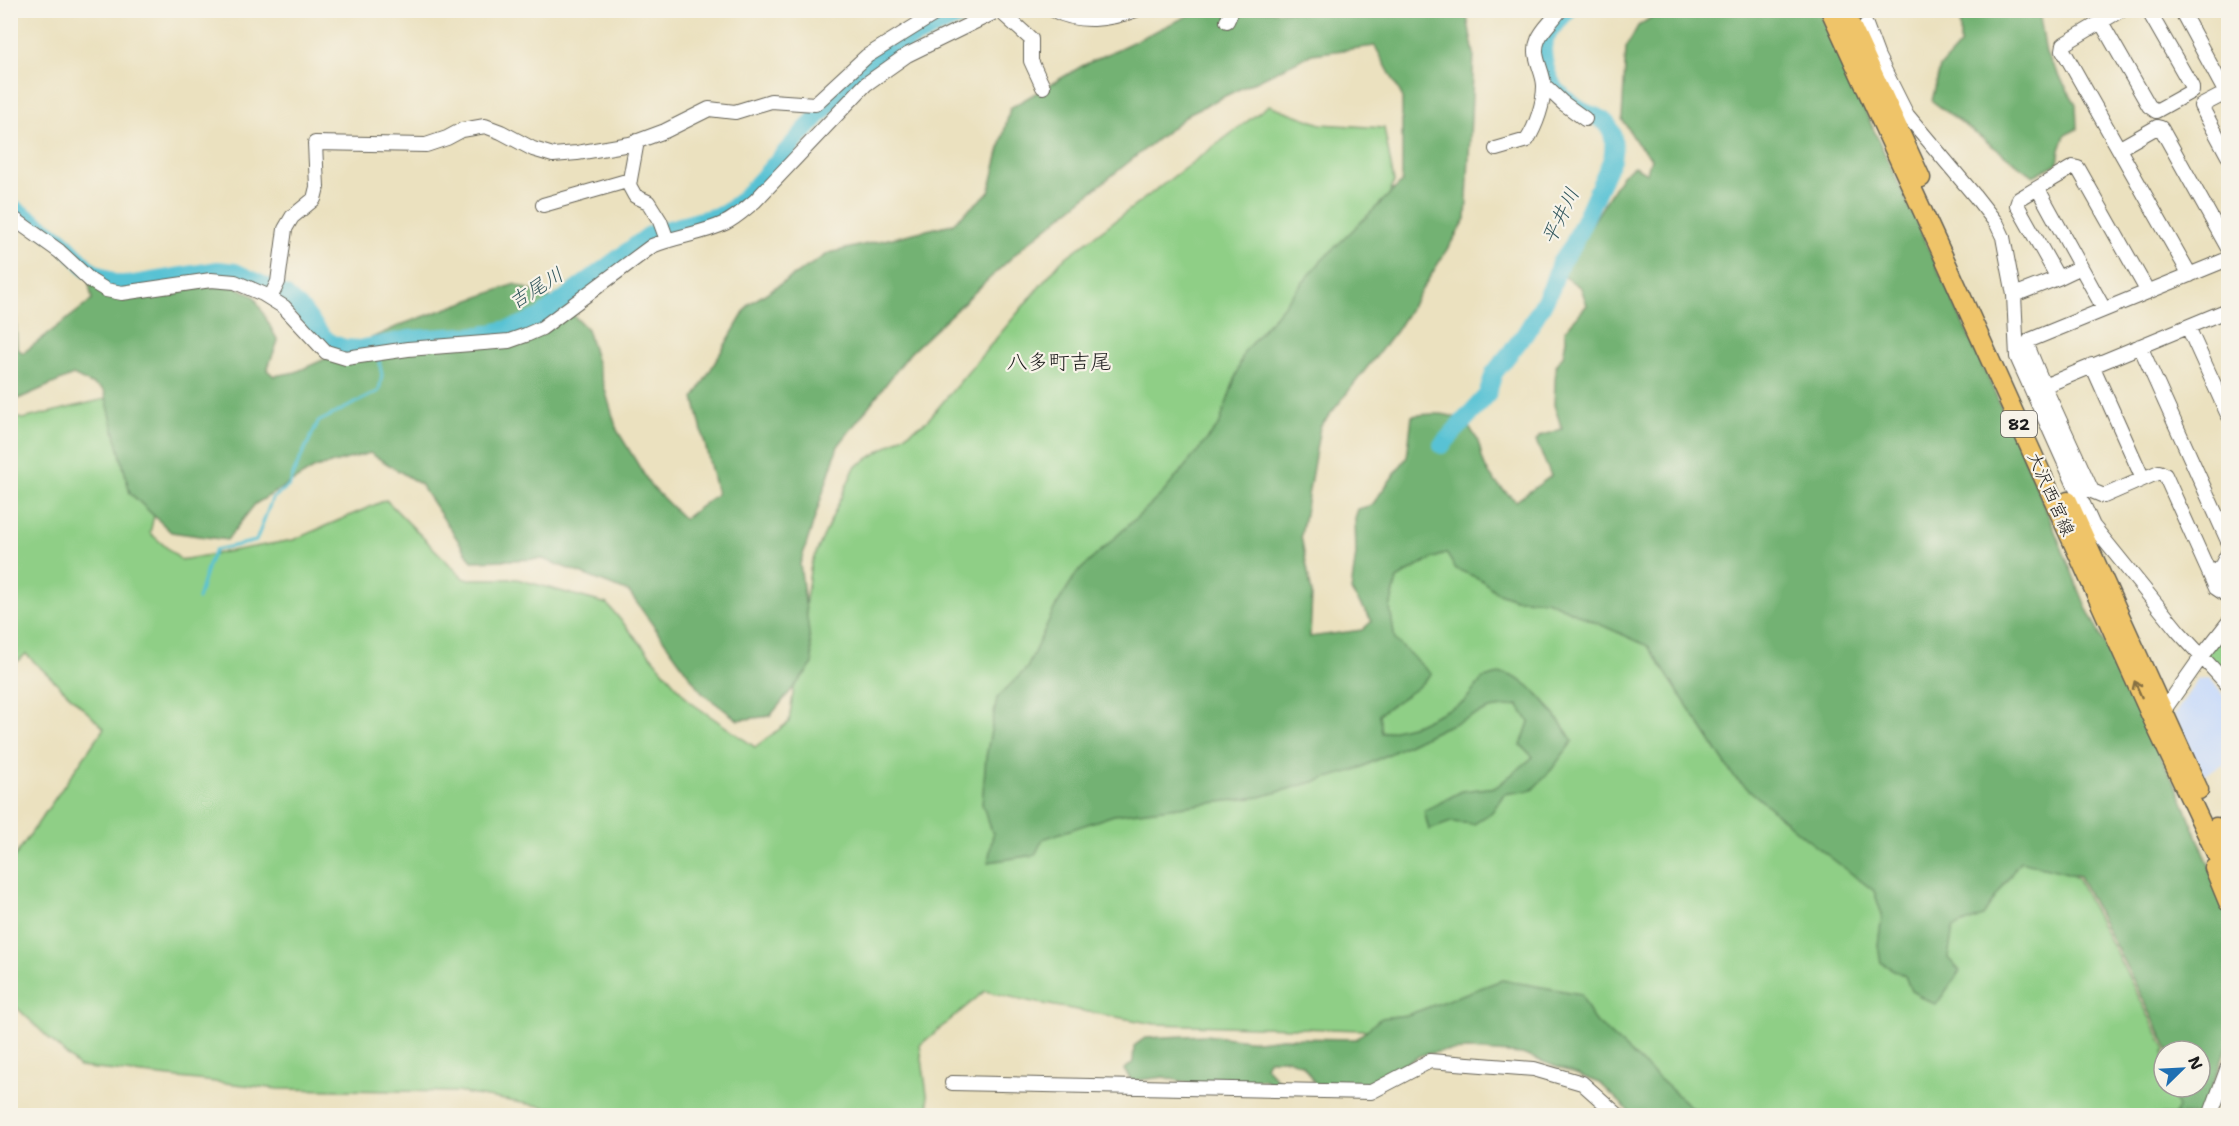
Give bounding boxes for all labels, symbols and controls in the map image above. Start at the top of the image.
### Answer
water label: 平井川 [1535,183,1585,249]
water label: 吉尾川 [504,261,568,315]
district label: 八多町吉尾 [1007,348,1112,376]
road number: 82 [2001,411,2037,437]
street label: 大沢西宮線 [2022,448,2080,540]
one-way arrow [2132,680,2144,698]
north arrow [2152,1039,2212,1099]
text: N [2183,1053,2207,1073]

